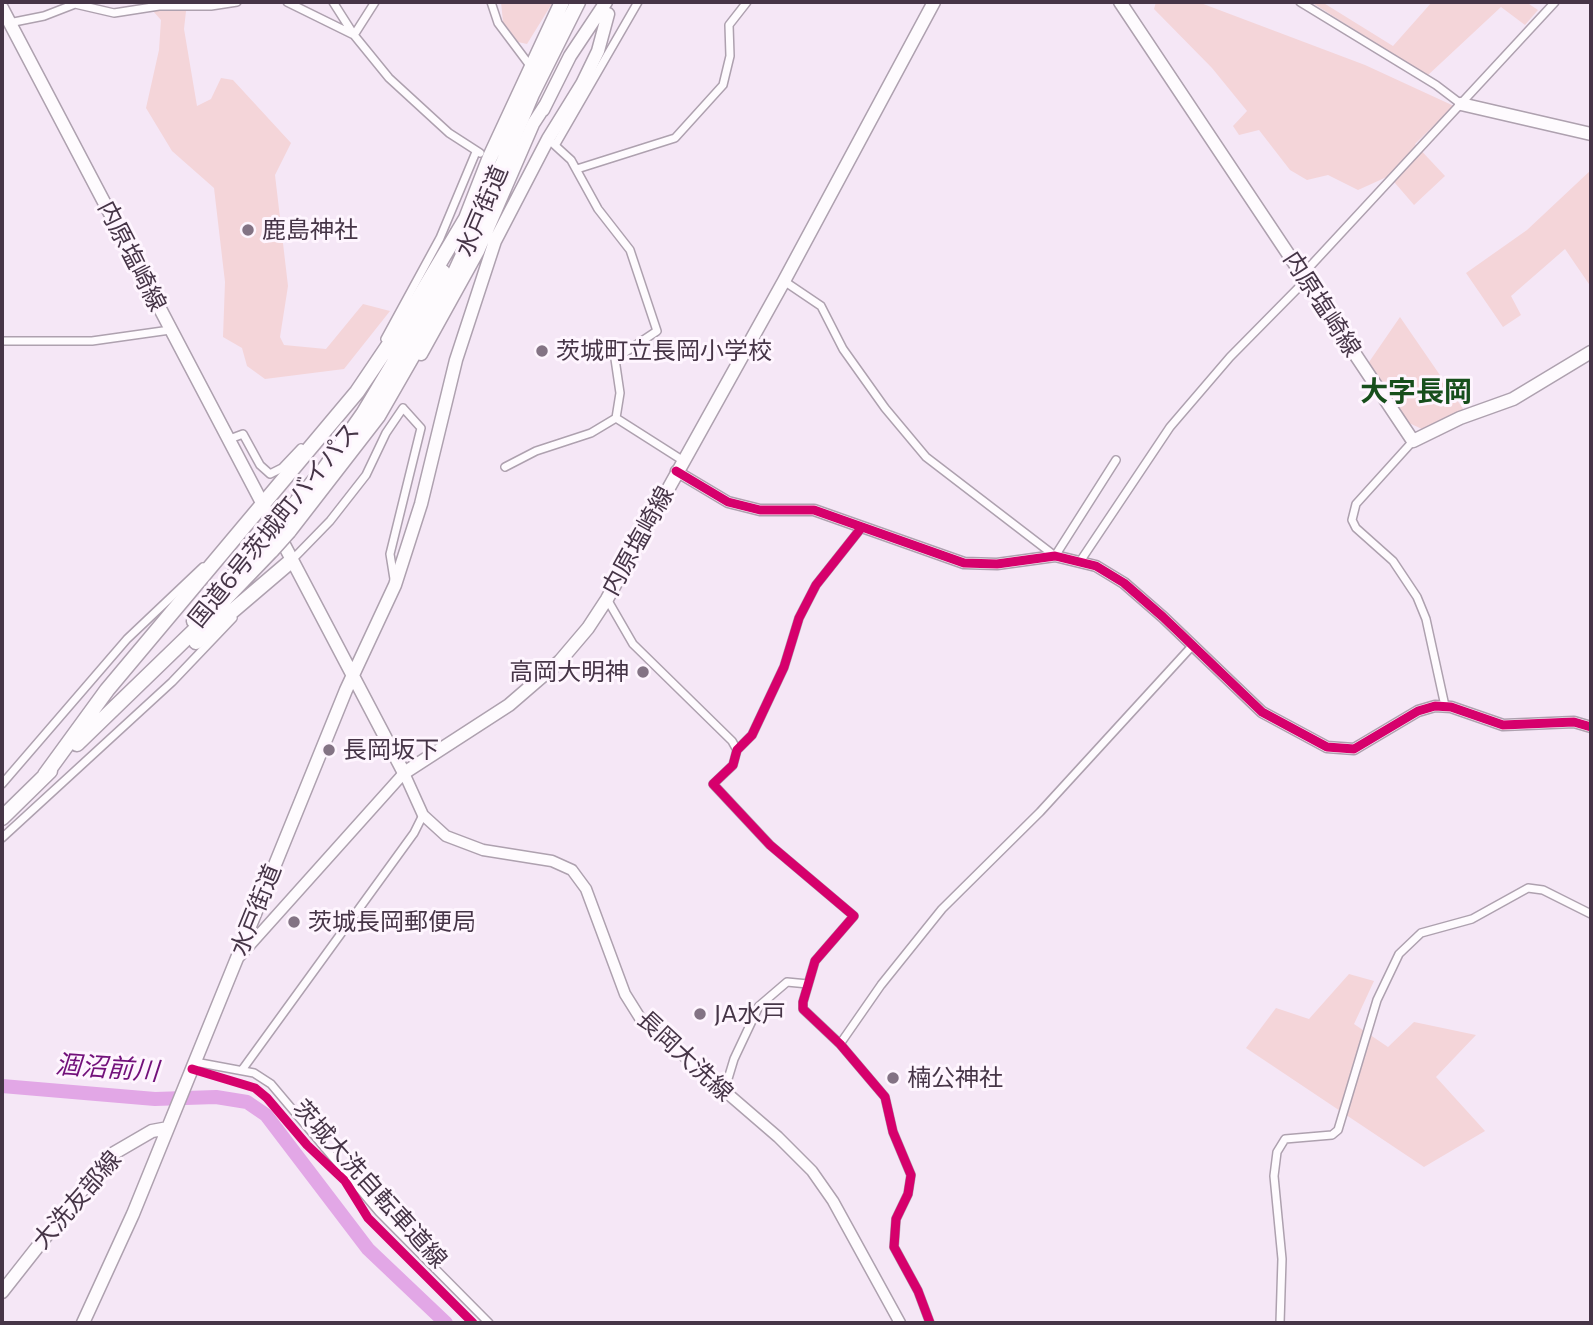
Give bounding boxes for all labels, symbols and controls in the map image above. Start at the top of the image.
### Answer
street label: 水戸街道 [450,161,514,261]
street label: 内原塩崎線 [92,196,172,316]
place label: 鹿島神社 [262,216,358,244]
marker: 鹿島神社 [240,222,256,238]
street label: 内原塩崎線 [1277,246,1367,362]
place label: 茨城町立長岡小学校 [556,337,772,365]
marker: 茨城町立長岡小学校 [534,343,550,359]
district label: 大字長岡 [1360,375,1472,409]
street label: 国道6号茨城町バイパス [183,417,365,633]
street label: 内原塩崎線 [596,482,680,600]
place label: 高岡大明神 [509,658,629,686]
marker: 高岡大明神 [635,664,651,680]
place label: 長岡坂下 [343,736,439,764]
marker: 長岡坂下 [321,742,337,758]
street label: 水戸街道 [225,860,287,960]
place label: 茨城長岡郵便局 [308,908,476,936]
marker: 茨城長岡郵便局 [286,914,302,930]
place label: JA水戸 [714,1000,786,1028]
street label: 長岡大洗線 [631,1005,739,1107]
marker: JA水戸 [692,1006,708,1022]
water label: 涸沼前川 [54,1049,160,1087]
place label: 楠公神社 [907,1064,1003,1092]
marker: 楠公神社 [885,1070,901,1086]
street label: 茨城大洗自転車道線 [287,1094,453,1274]
street label: 大洗友部線 [27,1145,127,1255]

